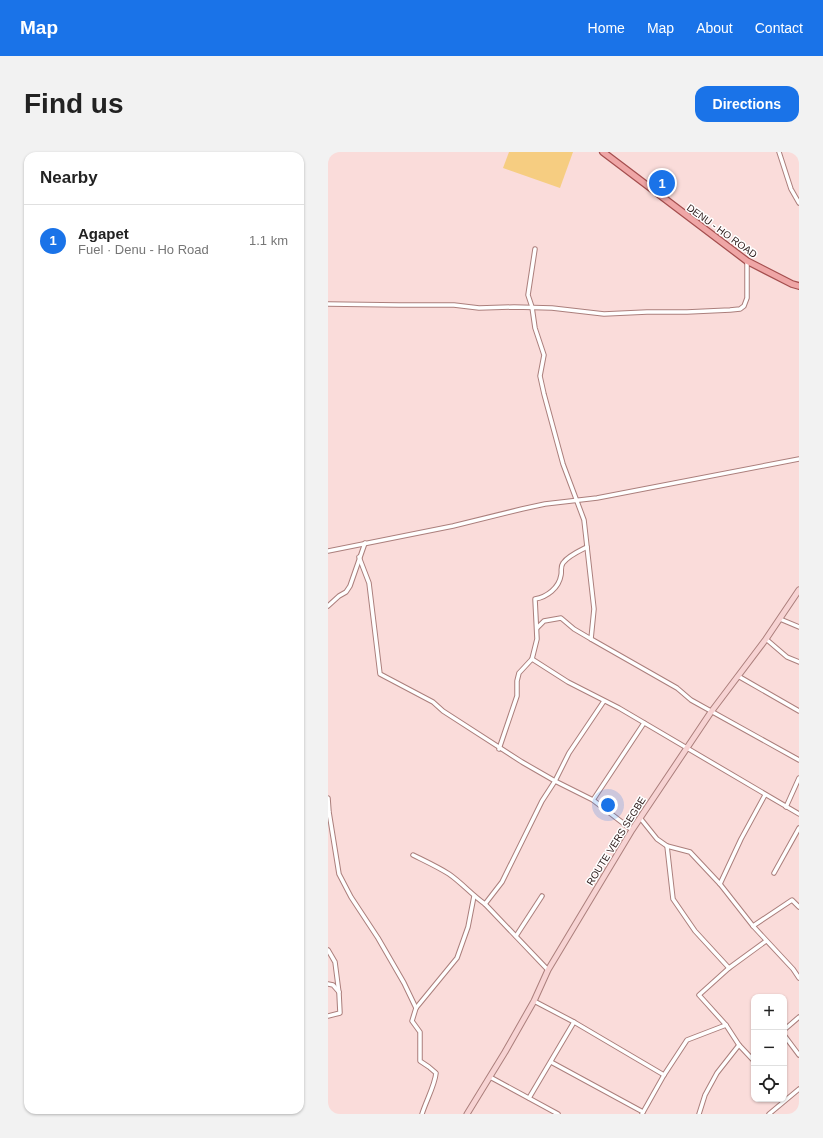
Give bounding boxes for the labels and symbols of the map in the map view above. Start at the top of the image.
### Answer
pin: 1 [649,168,675,198]
street label: DENU - HO ROAD [685,202,759,260]
street label: ROUTE VERS SEGBE [584,794,648,887]
your location [598,795,618,815]

